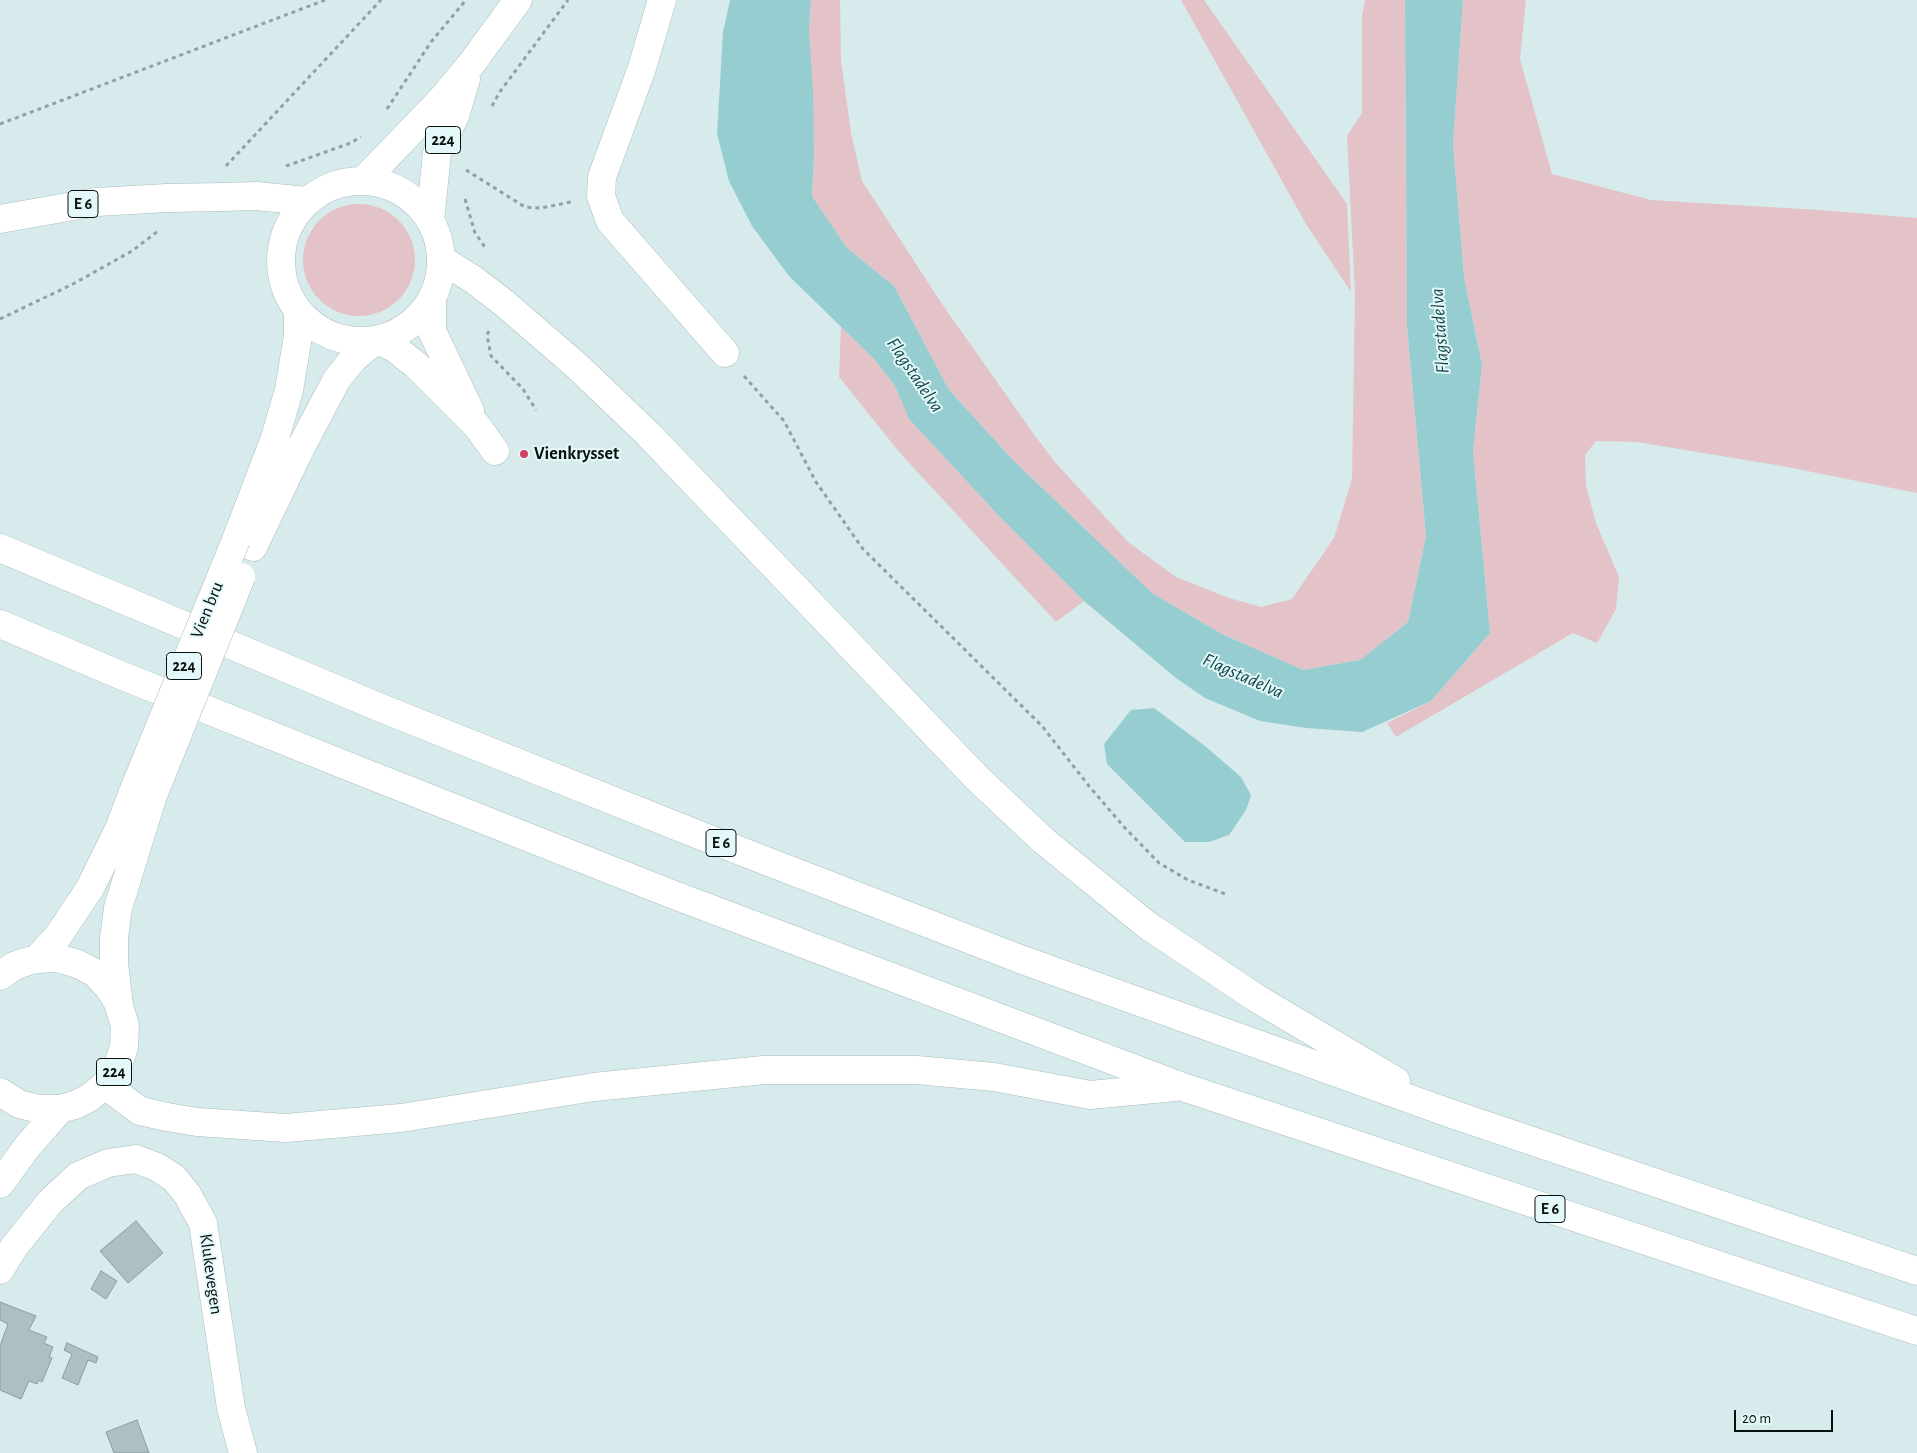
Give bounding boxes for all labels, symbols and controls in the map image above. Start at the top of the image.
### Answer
road number: 224 [426,126,460,154]
road number: E 6 [68,190,98,218]
water label: Flagstadelva [1426,287,1454,375]
water label: Flagstadelva [882,333,948,417]
place label: Vienkrysset [534,443,619,465]
marker: Vienkrysset [518,448,530,460]
street label: Vien bru [186,579,228,641]
water label: Flagstadelva [1199,648,1287,704]
road number: 224 [166,652,202,679]
road number: E 6 [706,830,736,856]
road number: 224 [96,1058,132,1086]
road number: E 6 [1535,1196,1565,1222]
street label: Klukevegen [195,1232,227,1316]
scale bar [1737,1400,1836,1432]
text: 20 m [1742,1411,1771,1426]

